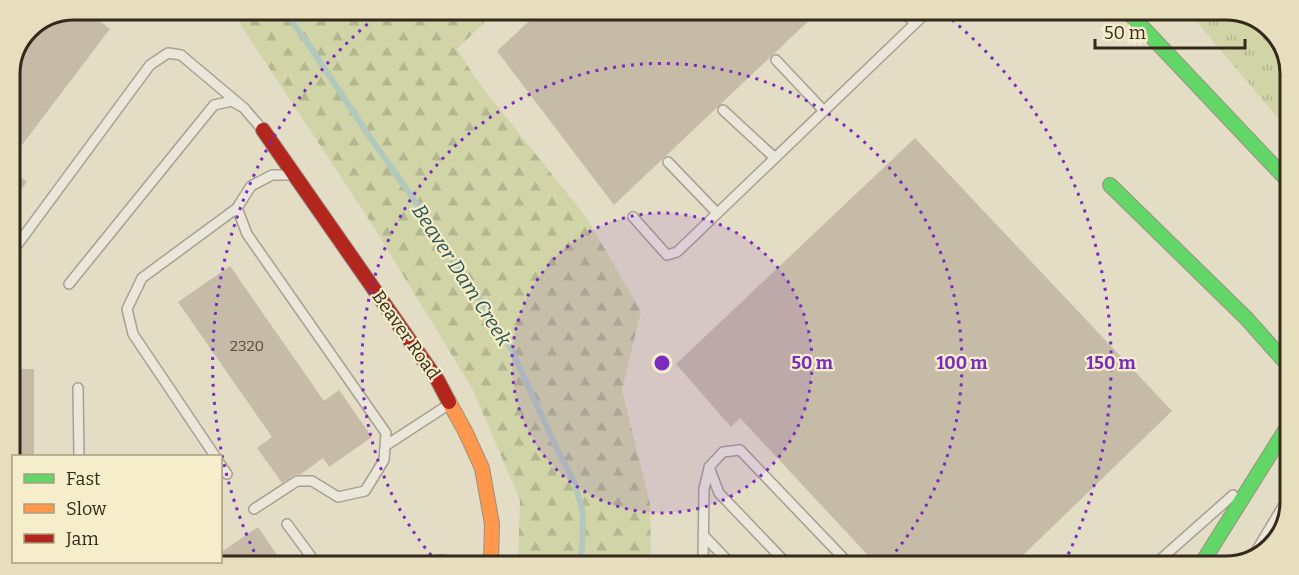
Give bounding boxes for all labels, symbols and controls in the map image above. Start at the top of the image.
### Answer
scale bar [1095,12,1245,50]
text: 50 m [1104,22,1146,44]
water label: Beaver Dam Creek [407,200,517,350]
street label: Beaver Road [367,286,445,384]
house number: 2320 [230,337,264,355]
text: 50 m [791,352,833,374]
text: 100 m [936,352,988,374]
text: 150 m [1086,352,1136,374]
centre of rings [652,353,672,373]
legend [12,455,222,563]
text: Fast [66,468,101,490]
text: Slow [66,498,107,520]
text: Jam [65,528,99,550]

